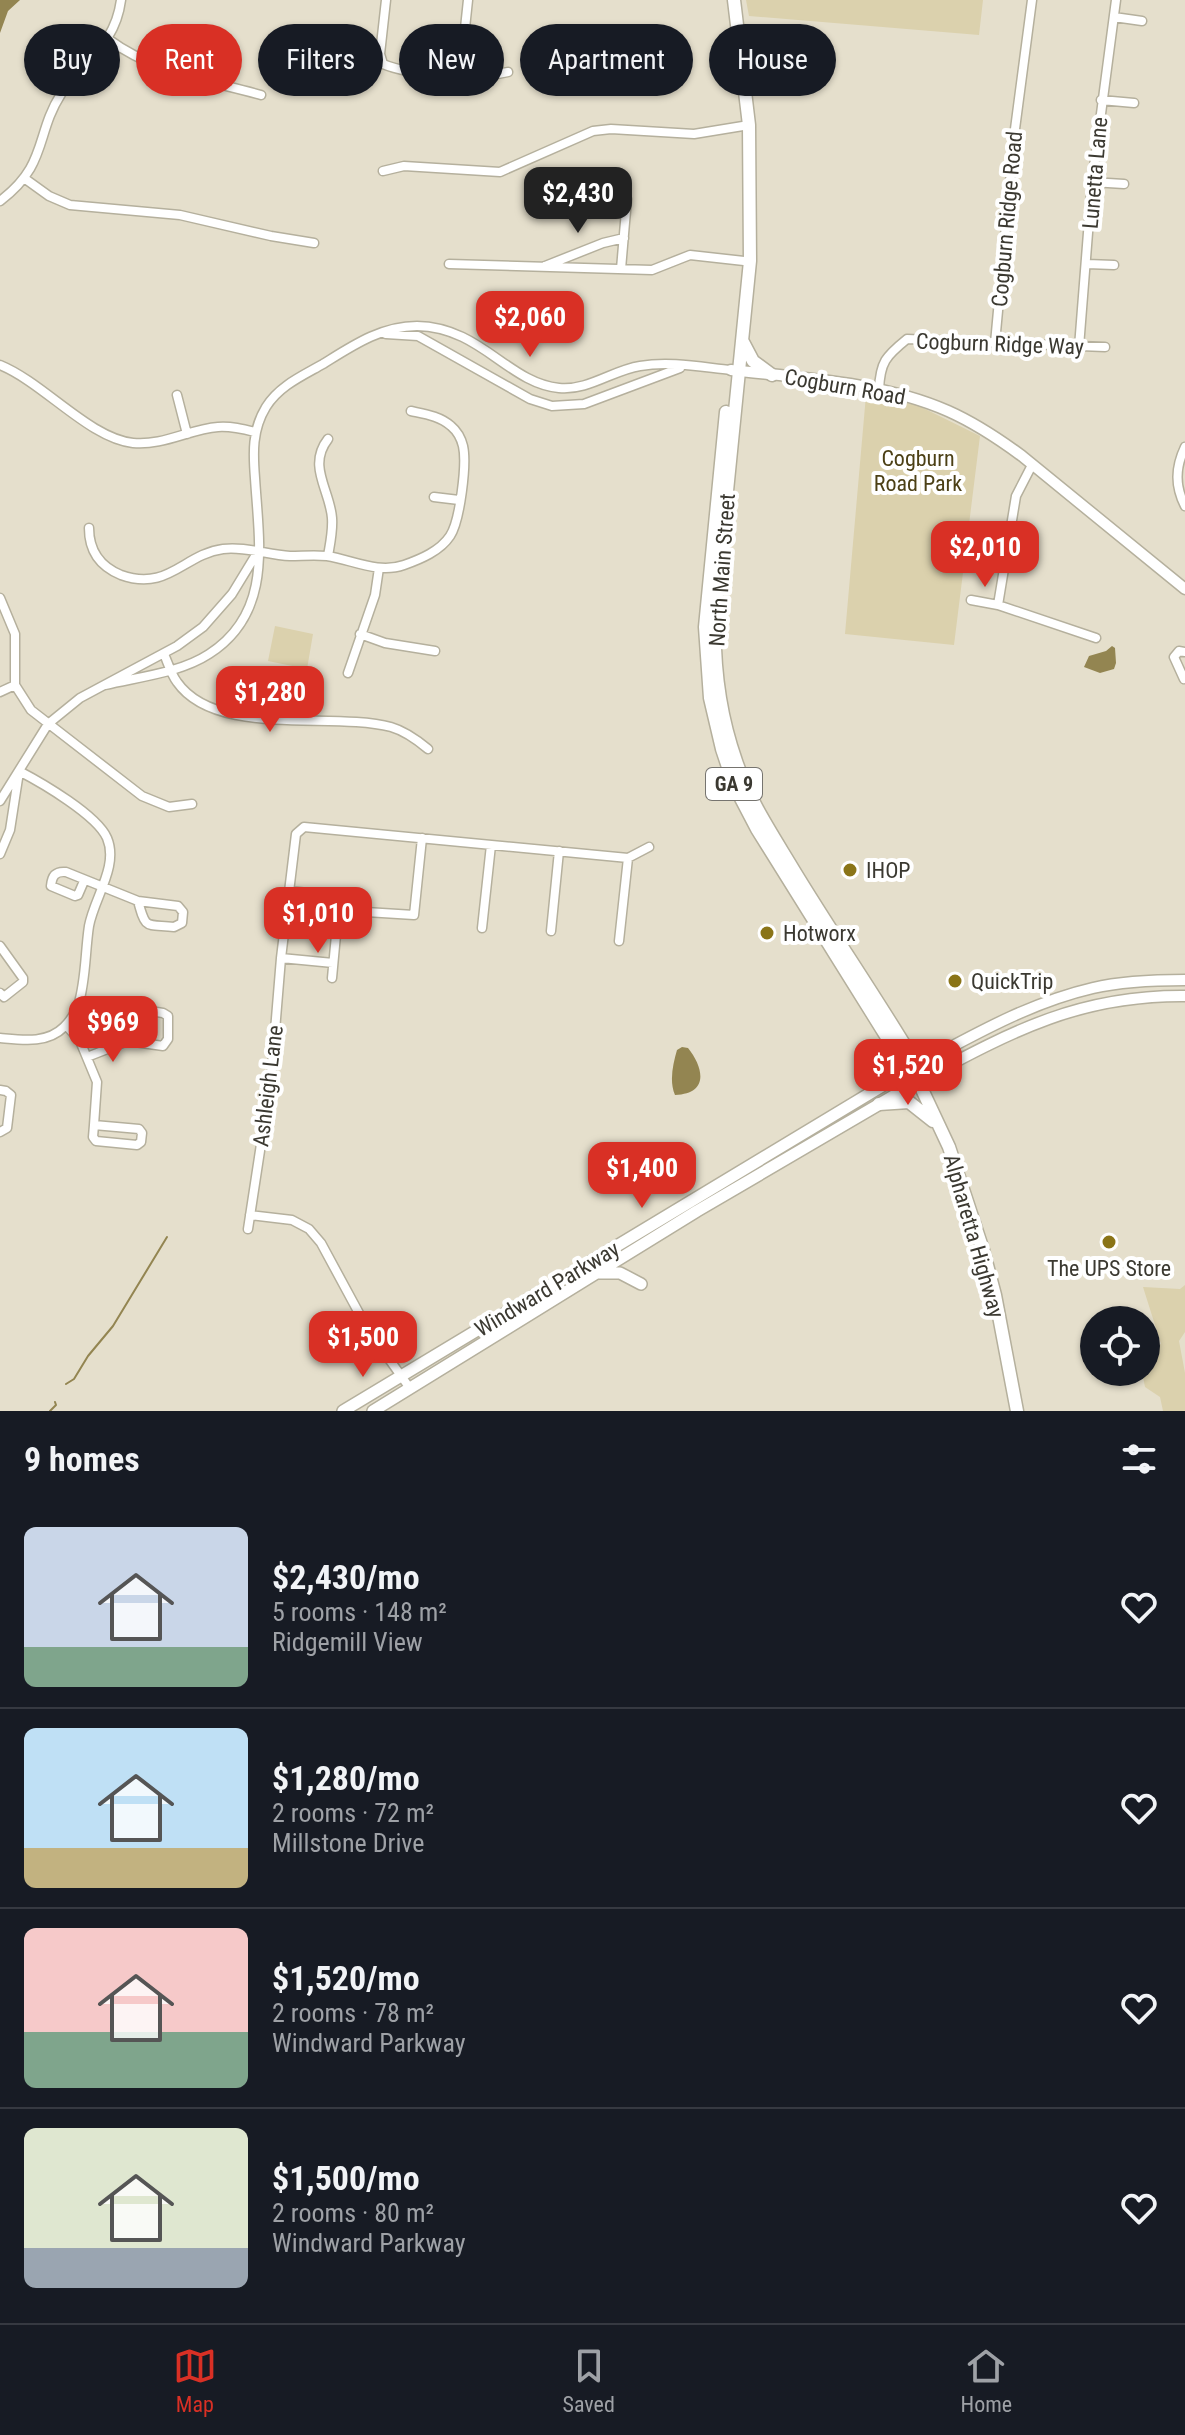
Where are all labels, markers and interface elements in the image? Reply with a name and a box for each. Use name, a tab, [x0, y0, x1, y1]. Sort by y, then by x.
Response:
chip: Buy	[24, 24, 120, 96]
chip: Rent	[136, 24, 242, 96]
chip: Filters	[258, 24, 383, 96]
chip: New	[399, 24, 504, 96]
chip: Apartment	[520, 24, 693, 96]
chip: House	[709, 24, 836, 96]
street label: Lunetta Lane	[1078, 116, 1112, 230]
street label: Cogburn Ridge Road	[987, 130, 1027, 308]
pin: $2,430	[513, 167, 643, 235]
text: $2,430	[542, 178, 614, 208]
pin: $2,060	[465, 291, 595, 359]
text: $2,060	[494, 302, 566, 332]
street label: Cogburn Ridge Way	[916, 329, 1084, 359]
street label: Cogburn Road	[783, 364, 907, 410]
park label: Cogburn Road Park	[874, 446, 962, 496]
street label: North Main Street	[704, 493, 740, 647]
pin: $2,010	[920, 521, 1050, 589]
text: $2,010	[949, 532, 1021, 562]
pin: $1,280	[205, 666, 335, 734]
text: $1,280	[234, 677, 306, 707]
road number: GA 9	[706, 768, 762, 800]
place label: IHOP	[866, 858, 911, 883]
marker: IHOP	[841, 861, 859, 879]
pin: $1,010	[253, 887, 383, 955]
text: $1,010	[282, 898, 354, 928]
place label: Hotworx	[783, 921, 856, 946]
marker: Hotworx	[758, 924, 776, 942]
place label: QuickTrip	[971, 969, 1053, 994]
marker: QuickTrip	[946, 972, 964, 990]
pin: $969	[66, 996, 160, 1064]
text: $969	[87, 1007, 139, 1037]
street label: Ashleigh Lane	[248, 1024, 288, 1148]
pin: $1,520	[843, 1039, 973, 1107]
text: $1,520	[872, 1050, 944, 1080]
pin: $1,400	[577, 1142, 707, 1210]
street label: Alpharetta Highway	[939, 1151, 1009, 1321]
text: $1,400	[606, 1153, 678, 1183]
marker: The UPS Store	[1100, 1233, 1118, 1251]
street label: Windward Parkway	[470, 1236, 624, 1342]
place label: The UPS Store	[1047, 1256, 1171, 1281]
map controls	[1080, 1306, 1160, 1386]
button: locate	[1080, 1306, 1160, 1386]
pin: $1,500	[298, 1311, 428, 1379]
text: $1,500	[327, 1322, 399, 1352]
icon: filters	[1117, 1437, 1161, 1481]
text: 9 homes	[24, 1439, 140, 1479]
text: $2,430/mo	[272, 1557, 420, 1597]
icon: home	[88, 1559, 184, 1655]
icon: heart	[1117, 1585, 1161, 1629]
text: 5 rooms · 148 m²	[272, 1597, 447, 1627]
text: Ridgemill View	[272, 1627, 423, 1657]
text: $1,280/mo	[272, 1758, 420, 1798]
icon: home	[88, 1760, 184, 1856]
icon: heart	[1117, 1786, 1161, 1830]
text: 2 rooms · 72 m²	[272, 1798, 434, 1828]
text: Millstone Drive	[272, 1828, 425, 1858]
text: $1,520/mo	[272, 1958, 420, 1998]
icon: home	[88, 1960, 184, 2056]
icon: heart	[1117, 1986, 1161, 2030]
text: 2 rooms · 78 m²	[272, 1998, 434, 2028]
text: Windward Parkway	[272, 2028, 466, 2058]
text: $1,500/mo	[272, 2158, 420, 2198]
icon: home	[88, 2160, 184, 2256]
icon: heart	[1117, 2186, 1161, 2230]
text: 2 rooms · 80 m²	[272, 2198, 434, 2228]
text: Windward Parkway	[272, 2228, 466, 2258]
tab: Map	[173, 2344, 217, 2417]
tab: Saved	[563, 2344, 615, 2417]
tab: Home	[961, 2344, 1012, 2417]

